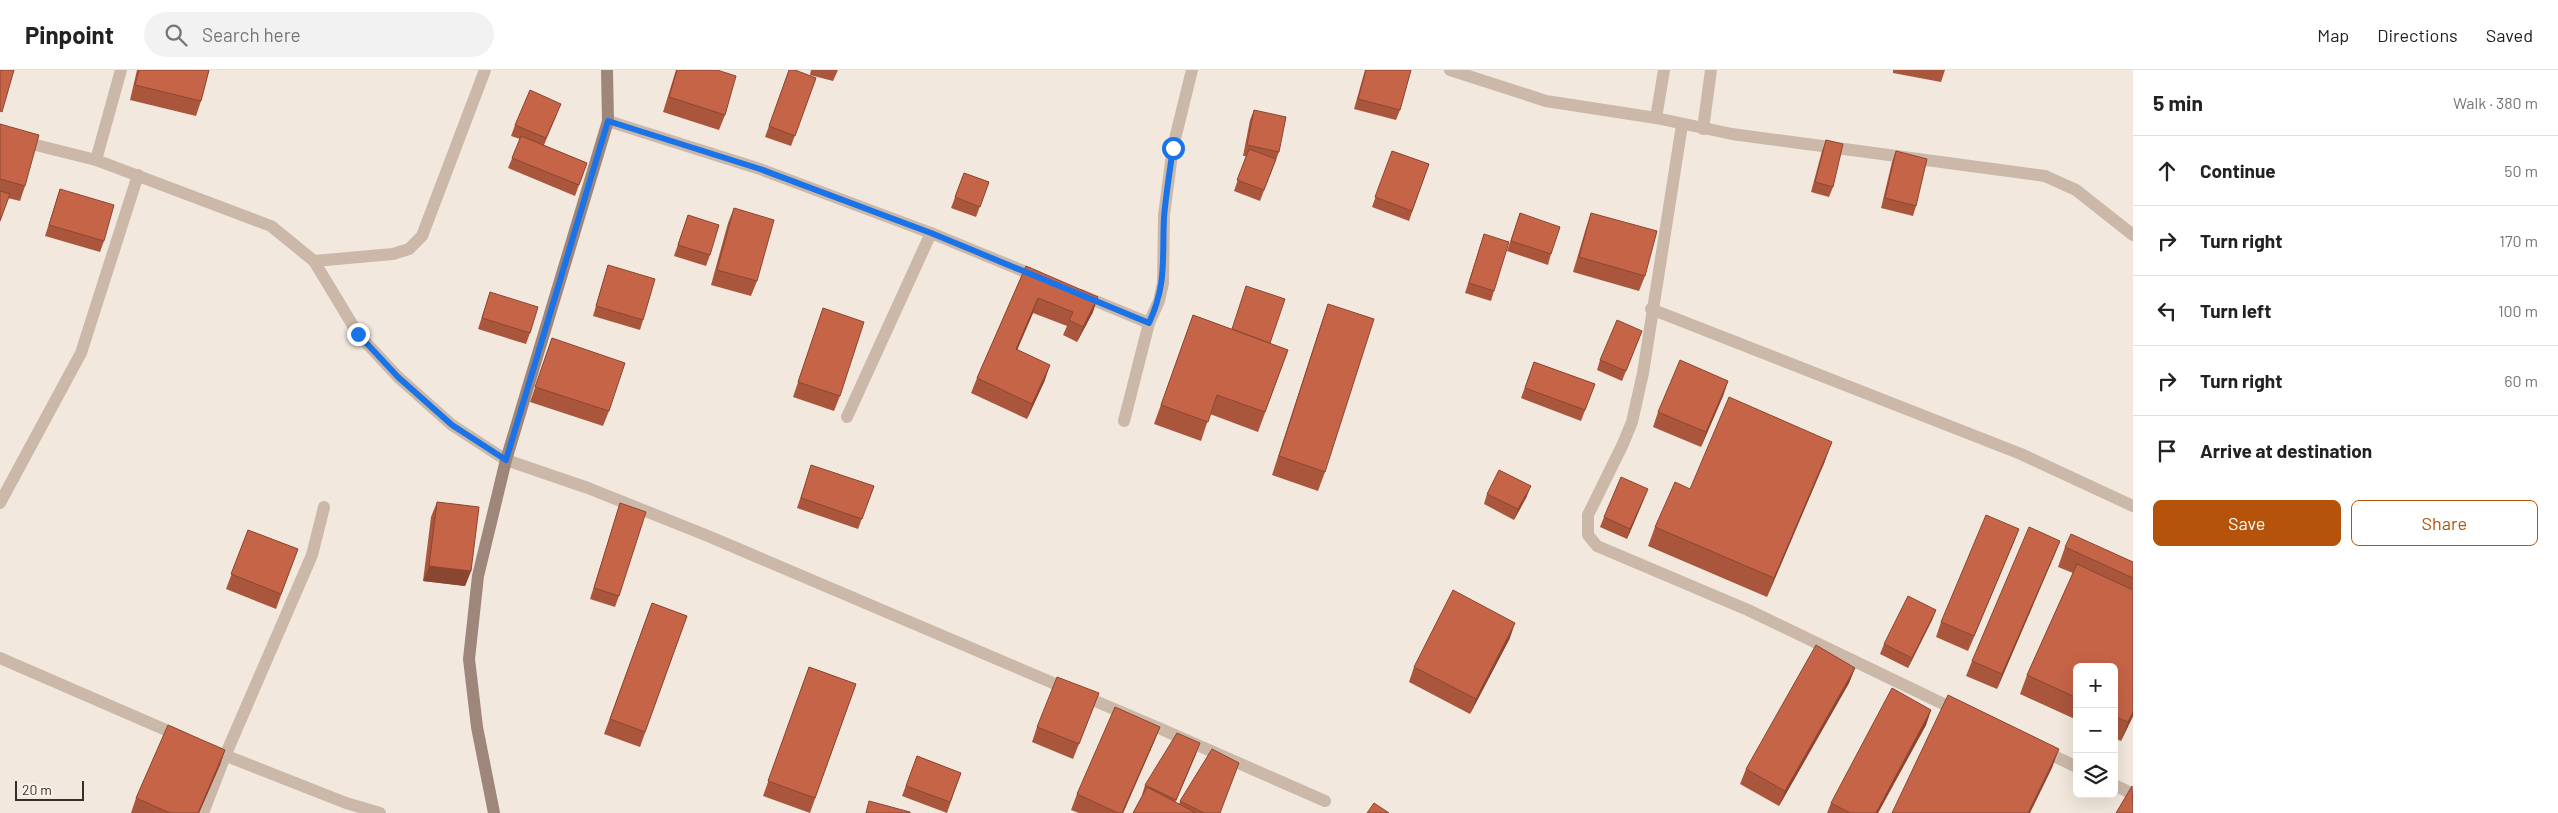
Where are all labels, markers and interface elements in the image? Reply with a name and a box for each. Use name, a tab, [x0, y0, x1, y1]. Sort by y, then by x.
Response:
search box	[144, 12, 494, 57]
text: Pinpoint	[25, 20, 114, 49]
icon: search	[162, 21, 190, 49]
text: Search here	[202, 23, 301, 46]
text: Map	[2317, 24, 2349, 46]
text: Directions	[2377, 24, 2458, 46]
text: Saved	[2486, 24, 2533, 46]
text: 5 min	[2153, 90, 2203, 115]
text: Walk · 380 m	[2453, 93, 2538, 112]
route start	[1162, 137, 1185, 160]
icon: ahead	[2153, 157, 2181, 185]
text: Continue	[2200, 159, 2276, 182]
text: 50 m	[2504, 161, 2538, 180]
icon: right	[2153, 227, 2181, 255]
text: Turn right	[2200, 229, 2282, 252]
text: 170 m	[2499, 231, 2538, 250]
icon: left	[2153, 297, 2181, 325]
text: Turn left	[2200, 299, 2271, 322]
text: 100 m	[2498, 301, 2538, 320]
route end	[347, 323, 370, 346]
icon: right	[2153, 367, 2181, 395]
text: Turn right	[2200, 369, 2282, 392]
text: 60 m	[2504, 371, 2538, 390]
icon: arrive	[2153, 437, 2181, 465]
text: Arrive at destination	[2200, 439, 2372, 462]
button: Save	[2153, 500, 2341, 546]
button: Share	[2351, 500, 2538, 546]
map controls	[2073, 663, 2118, 798]
button: +	[2073, 663, 2118, 708]
button: −	[2073, 708, 2118, 753]
button: layers	[2073, 753, 2118, 798]
scale bar	[15, 778, 84, 801]
text: 20 m	[22, 781, 52, 798]

